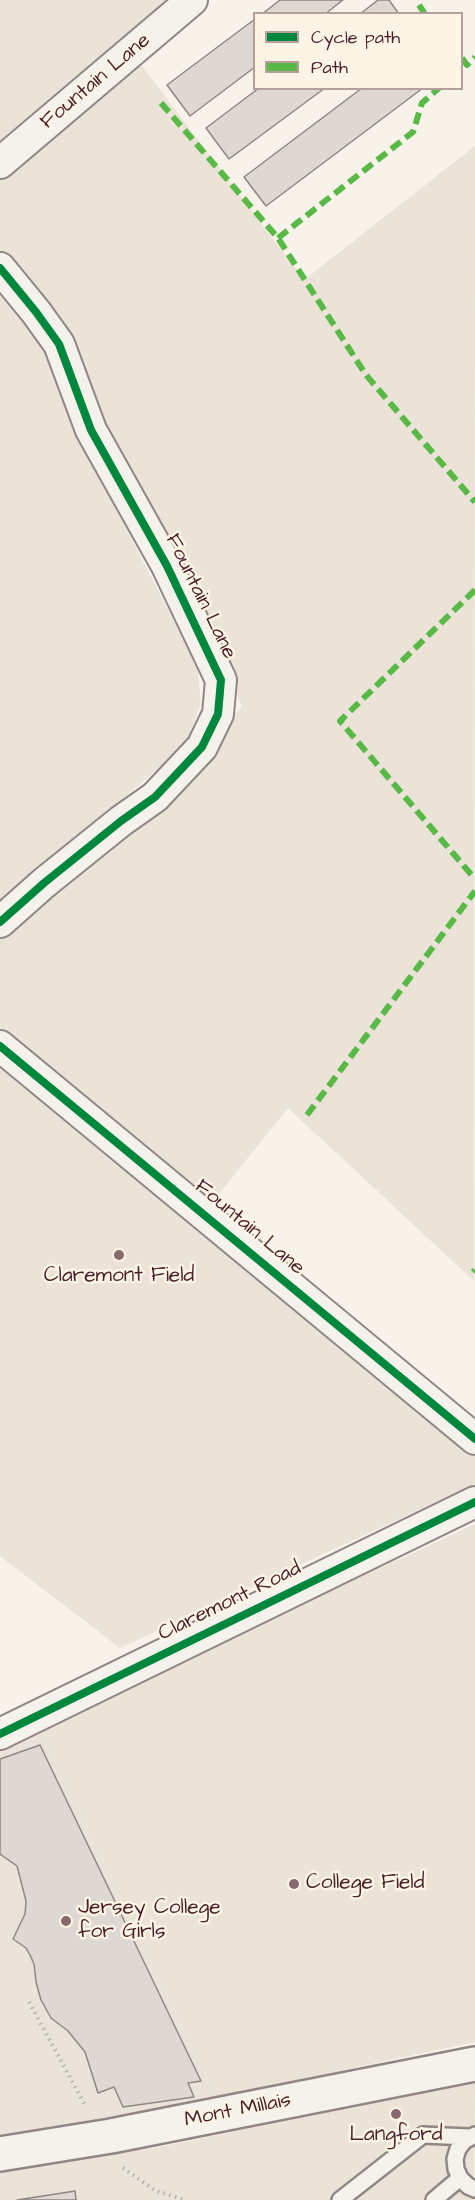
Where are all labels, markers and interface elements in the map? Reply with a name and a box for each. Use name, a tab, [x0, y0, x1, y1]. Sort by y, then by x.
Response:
legend	[253, 12, 463, 90]
text: Cycle path	[311, 25, 400, 50]
street label: Fountain Lane	[36, 29, 156, 135]
text: Path	[311, 55, 348, 80]
street label: Fountain Lane	[159, 530, 241, 664]
street label: Fountain Lane	[189, 1175, 309, 1281]
marker: Claremont Field	[112, 1248, 126, 1262]
place label: Claremont Field	[44, 1264, 194, 1290]
street label: Claremont Road	[155, 1557, 305, 1647]
place label: College Field	[306, 1871, 424, 1897]
marker: College Field	[287, 1877, 301, 1891]
place label: Jersey College for Girls	[78, 1896, 221, 1946]
marker: Jersey College for Girls	[59, 1914, 73, 1928]
street label: Mont Millais	[183, 2088, 293, 2134]
marker: Langford	[389, 2107, 403, 2121]
place label: Langford	[349, 2123, 443, 2149]

